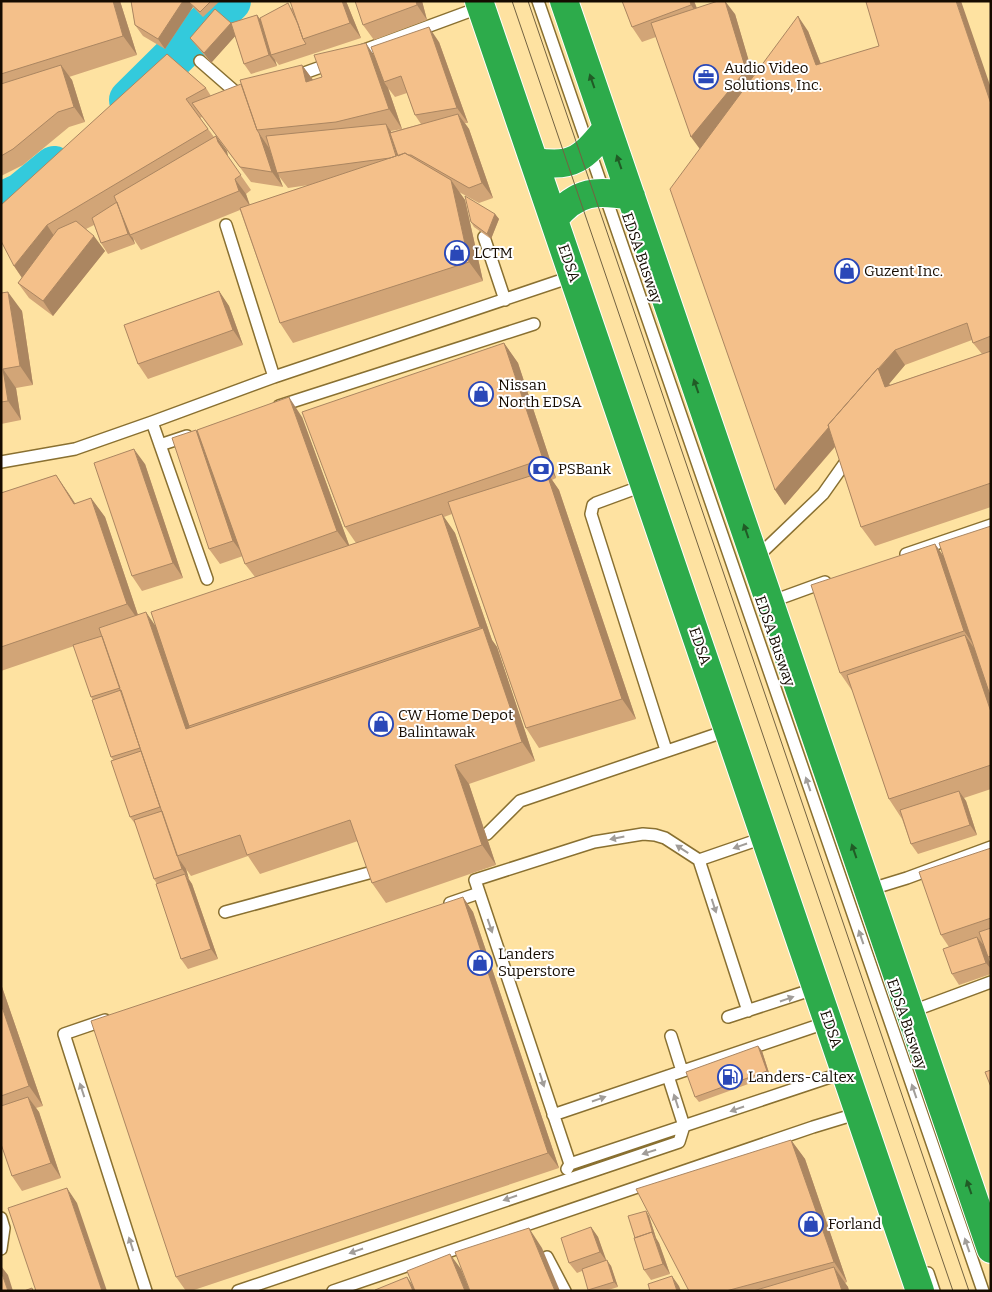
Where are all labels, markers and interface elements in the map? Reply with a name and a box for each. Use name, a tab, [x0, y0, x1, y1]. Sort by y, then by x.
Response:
place label: Audio Video Solutions, Inc.	[724, 59, 822, 94]
office icon: Audio Video Solutions, Inc.	[693, 64, 719, 90]
one-way arrow	[587, 74, 595, 89]
one-way arrow	[615, 154, 623, 169]
street label: EDSA Busway	[618, 210, 666, 306]
shop icon: LCTM	[444, 240, 470, 266]
street label: EDSA	[554, 242, 584, 285]
place label: LCTM	[474, 244, 513, 262]
shop icon: Guzent Inc.	[834, 258, 860, 284]
place label: Guzent Inc.	[864, 262, 943, 280]
place label: Nissan North EDSA	[498, 376, 582, 411]
one-way arrow	[692, 378, 700, 393]
shop icon: Nissan North EDSA	[468, 381, 494, 407]
bank icon: PSBank	[528, 456, 554, 482]
place label: PSBank	[558, 460, 612, 478]
one-way arrow	[742, 523, 750, 538]
street label: EDSA Busway	[751, 593, 799, 689]
street label: EDSA	[685, 625, 715, 668]
place label: CW Home Depot Balintawak	[398, 706, 514, 741]
shop icon: CW Home Depot Balintawak	[368, 711, 394, 737]
one-way arrow	[804, 776, 812, 791]
one-way arrow	[610, 834, 625, 842]
one-way arrow	[732, 843, 747, 850]
one-way arrow	[850, 843, 858, 858]
one-way arrow	[676, 844, 689, 854]
one-way arrow	[711, 899, 718, 914]
one-way arrow	[487, 919, 495, 934]
one-way arrow	[857, 930, 864, 945]
place label: Landers Superstore	[498, 945, 575, 980]
shop icon: Landers Superstore	[467, 950, 493, 976]
street label: EDSA Busway	[883, 976, 931, 1072]
one-way arrow	[779, 994, 794, 1002]
street label: EDSA	[816, 1008, 846, 1051]
fuel station icon: Landers-Caltex	[717, 1064, 743, 1090]
place label: Landers-Caltex	[748, 1068, 855, 1086]
one-way arrow	[539, 1073, 546, 1088]
one-way arrow	[77, 1082, 85, 1097]
one-way arrow	[910, 1083, 918, 1098]
one-way arrow	[672, 1094, 679, 1109]
one-way arrow	[592, 1095, 607, 1102]
one-way arrow	[729, 1106, 744, 1113]
one-way arrow	[641, 1149, 656, 1156]
one-way arrow	[965, 1179, 972, 1194]
one-way arrow	[502, 1195, 517, 1203]
shop icon: Forland	[798, 1211, 824, 1237]
place label: Forland	[828, 1215, 882, 1233]
one-way arrow	[127, 1237, 135, 1252]
one-way arrow	[963, 1237, 970, 1252]
one-way arrow	[348, 1247, 363, 1255]

